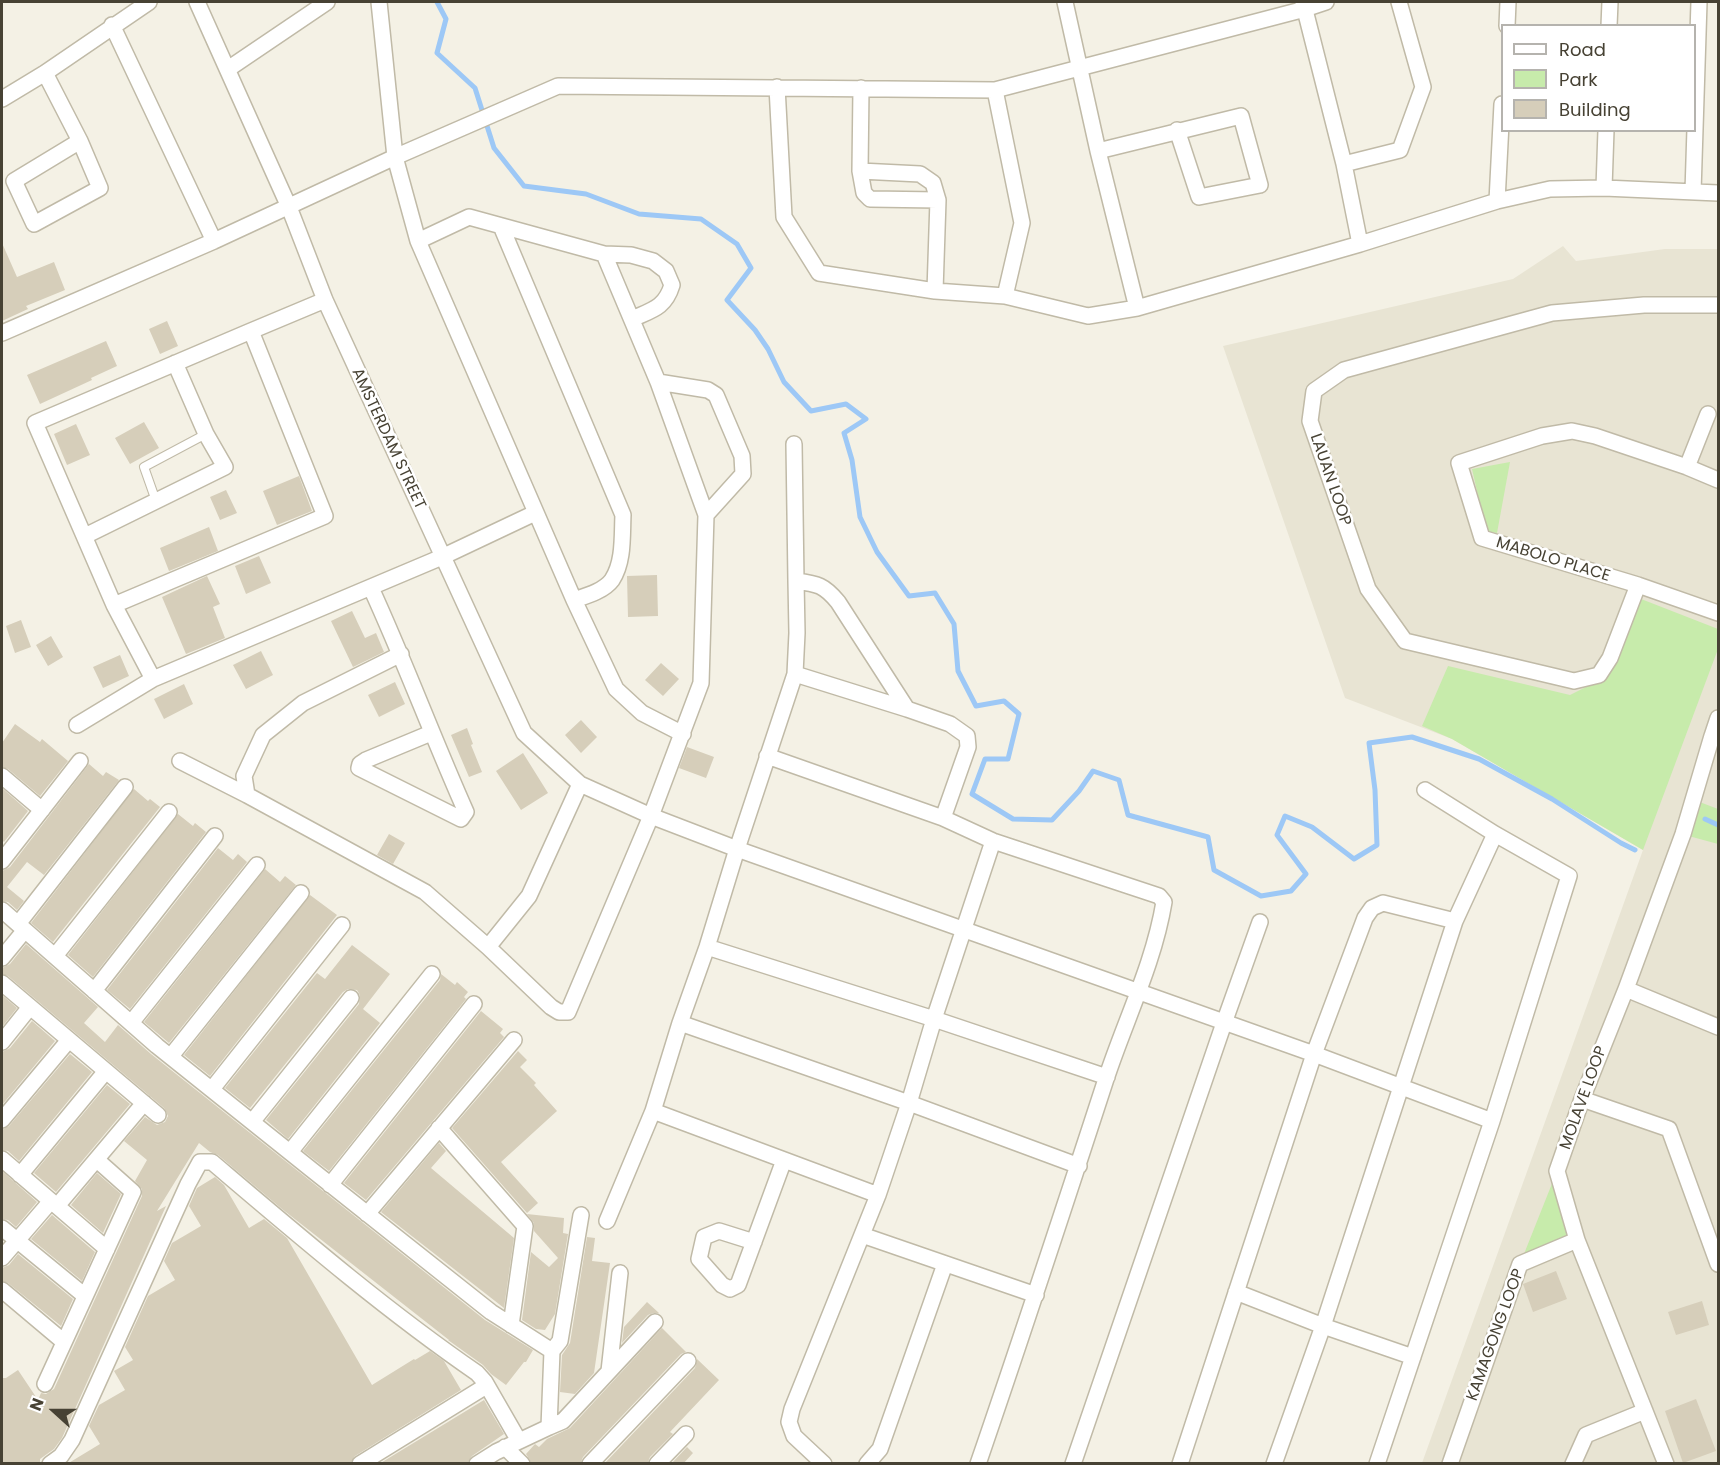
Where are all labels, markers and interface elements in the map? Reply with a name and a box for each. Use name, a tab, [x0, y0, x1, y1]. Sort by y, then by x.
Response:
legend	[1501, 24, 1696, 132]
text: Road	[1559, 37, 1606, 62]
text: Park	[1559, 67, 1598, 92]
text: Building	[1559, 97, 1631, 122]
street label: AMSTERDAM STREET	[347, 365, 429, 513]
street label: LAUAN LOOP	[1305, 431, 1355, 529]
street label: MABOLO PLACE	[1494, 534, 1612, 586]
street label: MOLAVE LOOP	[1556, 1044, 1612, 1152]
street label: KAMAGONG LOOP	[1463, 1266, 1529, 1404]
north arrow	[24, 1381, 84, 1441]
text: N	[24, 1395, 50, 1414]

